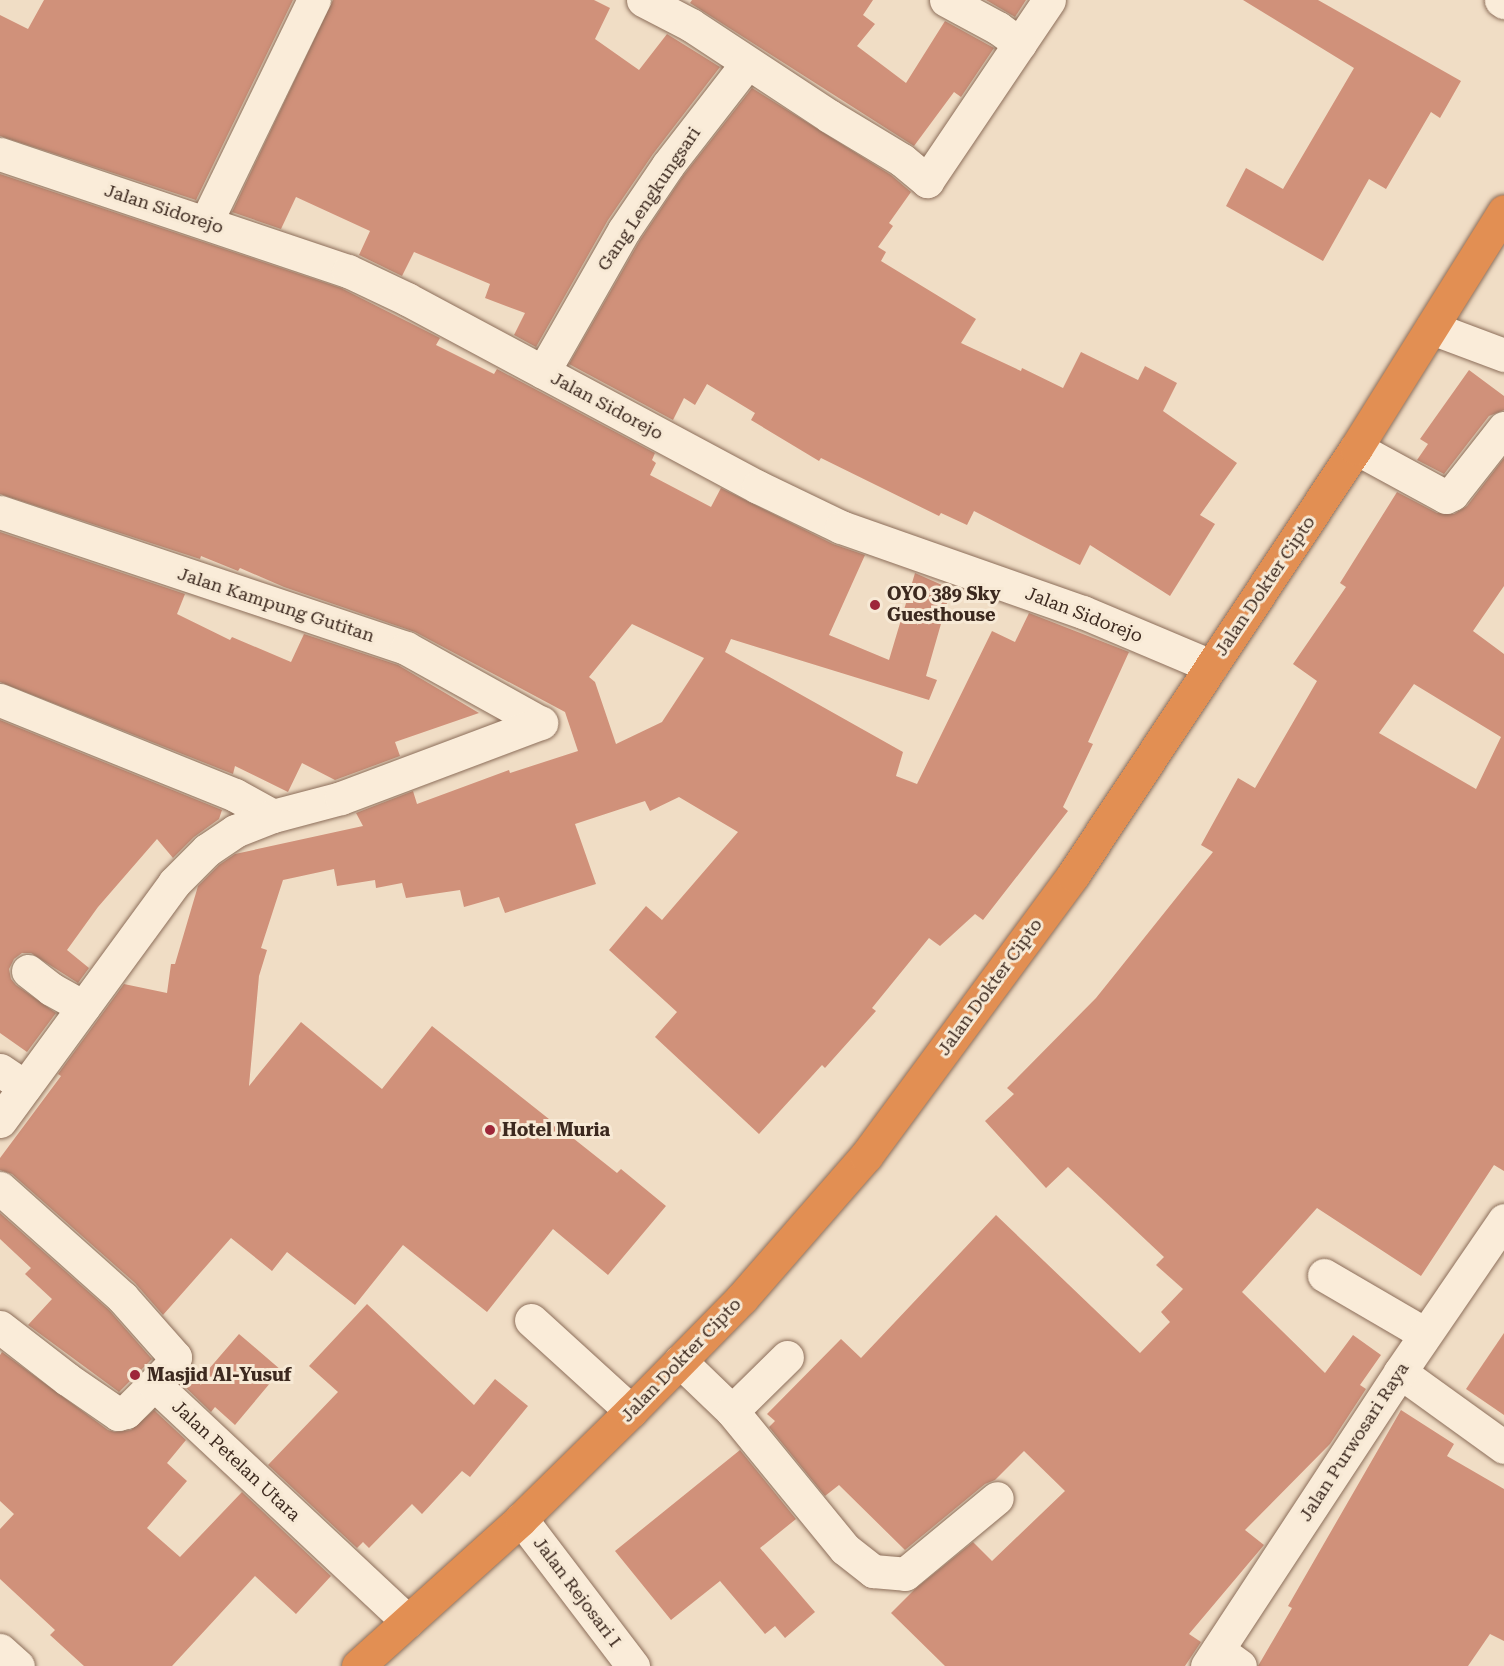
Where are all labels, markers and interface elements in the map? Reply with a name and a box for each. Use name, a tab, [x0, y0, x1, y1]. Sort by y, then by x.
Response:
street label: Gang Lengkungsari	[593, 123, 705, 275]
street label: Jalan Sidorejo	[102, 180, 226, 238]
street label: Jalan Sidorejo	[547, 367, 667, 445]
street label: Jalan Dokter Cipto	[1210, 512, 1320, 660]
street label: Jalan Kampung Gutitan	[175, 563, 377, 647]
street label: Jalan Sidorejo	[1022, 583, 1146, 647]
place label: OYO 389 Sky Guesthouse	[887, 584, 1001, 626]
marker: OYO 389 Sky Guesthouse	[868, 598, 882, 612]
street label: Jalan Dokter Cipto	[933, 914, 1047, 1060]
place label: Hotel Muria	[502, 1119, 610, 1141]
marker: Hotel Muria	[483, 1123, 497, 1137]
street label: Jalan Dokter Cipto	[616, 1294, 746, 1426]
street label: Jalan Purwosari Raya	[1295, 1359, 1413, 1525]
place label: Masjid Al-Yusuf	[147, 1364, 291, 1386]
marker: Masjid Al-Yusuf	[128, 1368, 142, 1382]
street label: Jalan Petelan Utara	[167, 1396, 305, 1526]
street label: Jalan Rejosari I	[529, 1533, 625, 1651]

